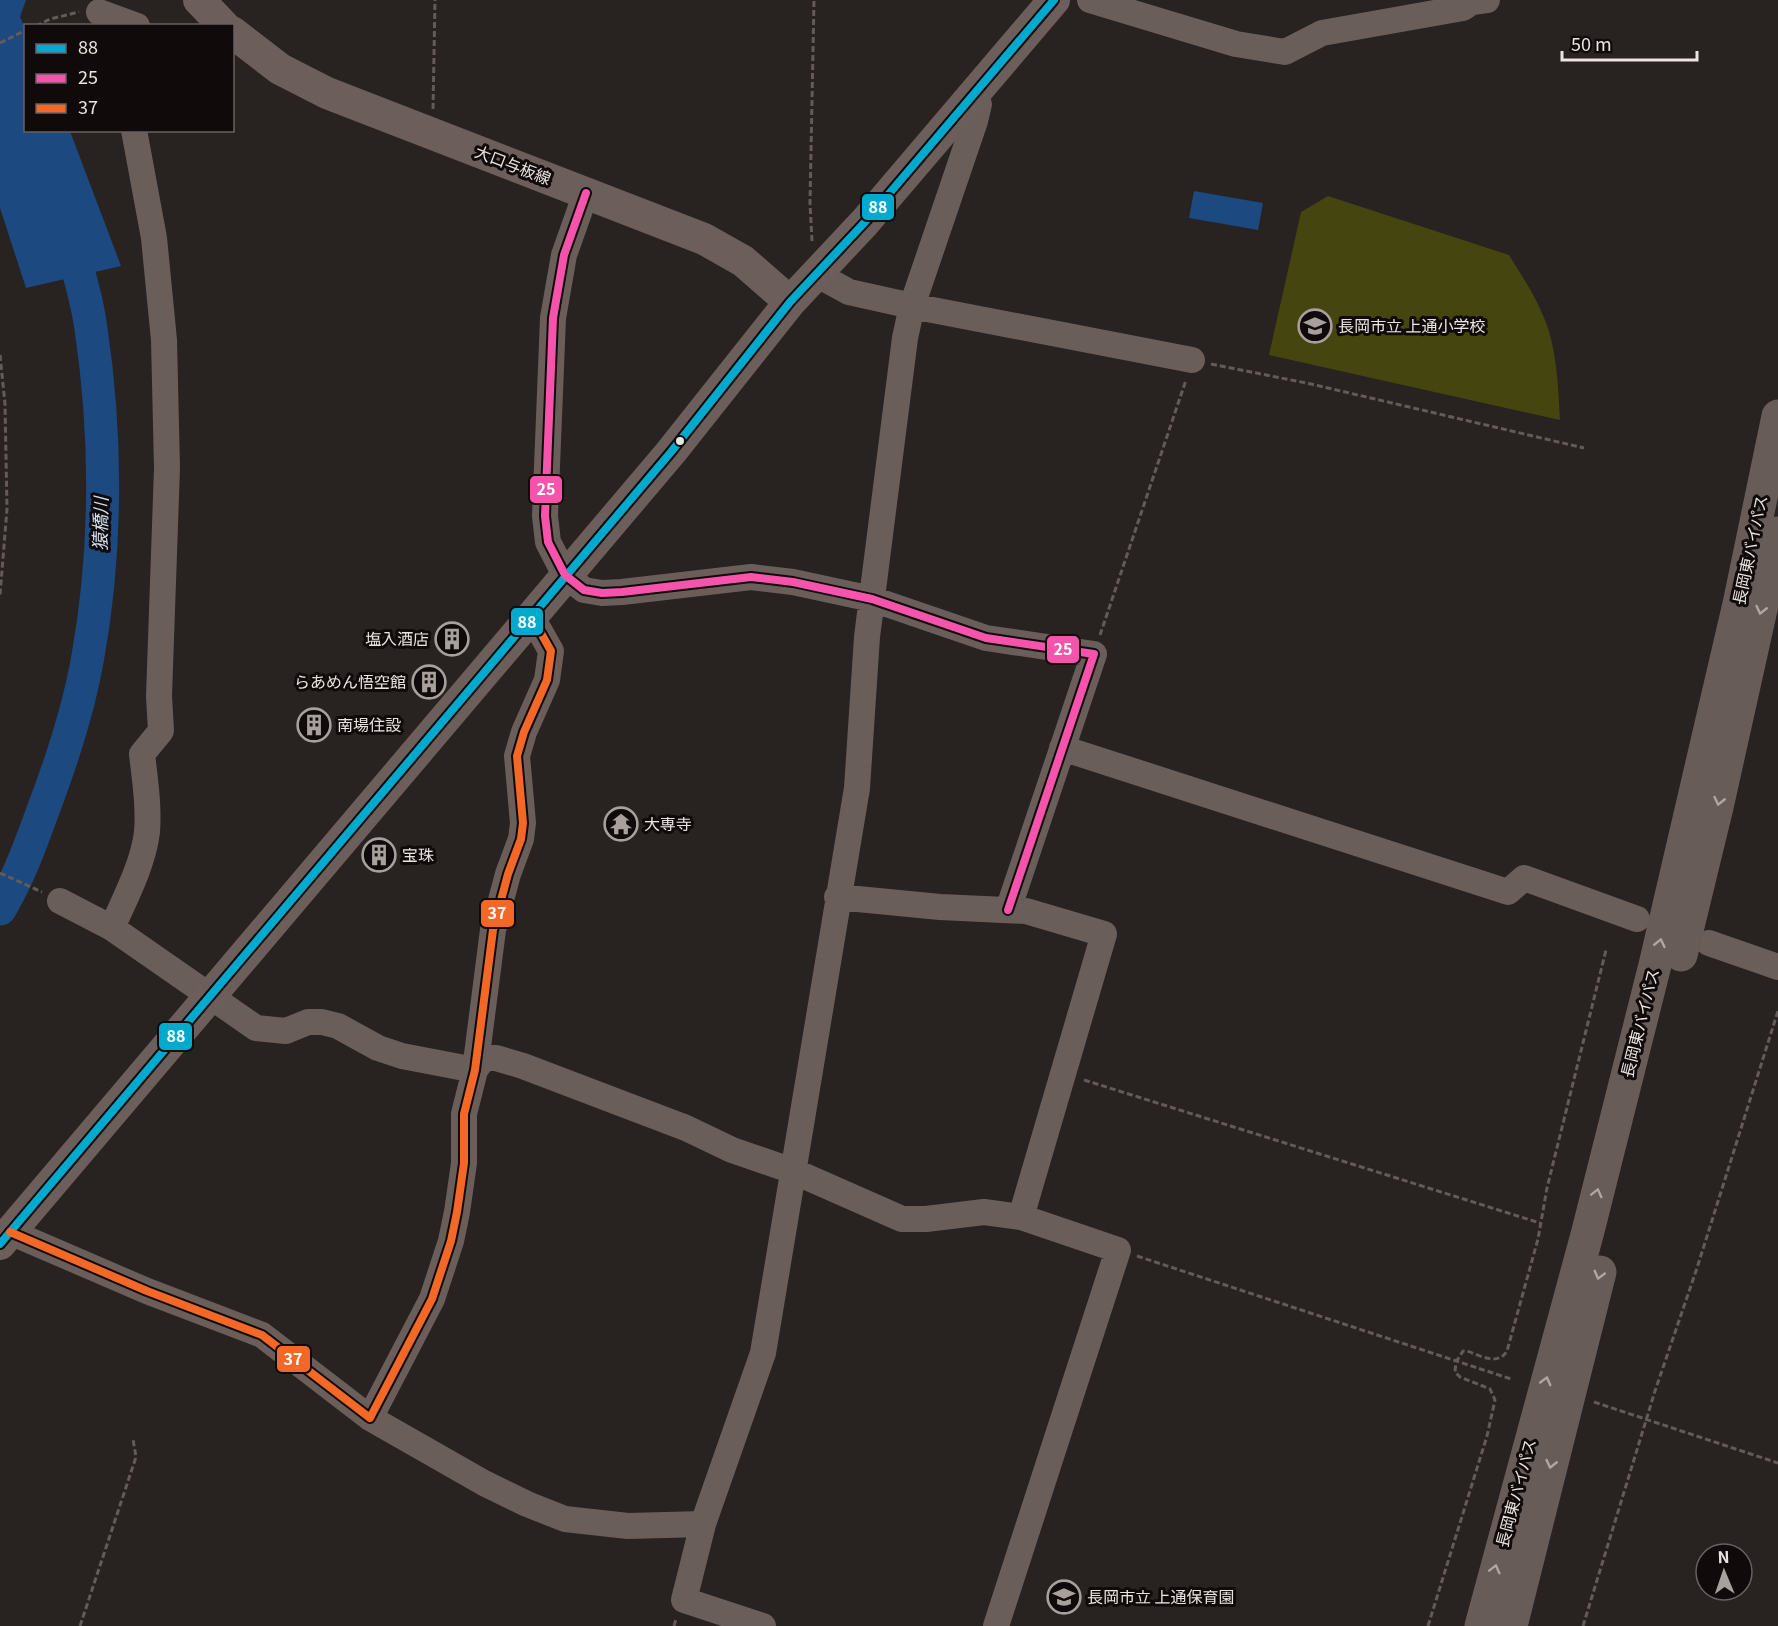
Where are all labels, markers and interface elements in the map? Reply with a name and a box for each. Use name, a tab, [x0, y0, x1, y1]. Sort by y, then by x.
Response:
legend	[24, 24, 234, 132]
scale bar	[1562, 24, 1697, 62]
text: 50 m	[1571, 30, 1612, 56]
text: 88	[78, 33, 98, 59]
text: 25	[78, 63, 98, 89]
text: 37	[78, 93, 98, 119]
street label: 大口与板線	[472, 139, 555, 190]
line badge: 88	[861, 193, 895, 221]
text: 88	[869, 194, 887, 218]
school or university icon: 長岡市立 上通小学校	[1297, 308, 1333, 344]
place label: 長岡市立 上通小学校	[1338, 313, 1486, 337]
unlabelled marker	[674, 435, 686, 447]
line badge: 25	[529, 475, 563, 504]
text: 25	[537, 476, 555, 500]
street label: 長岡東バイパス	[1726, 493, 1772, 607]
water label: 猿橋川	[86, 495, 113, 551]
one-way arrow	[1755, 605, 1768, 615]
line badge: 88	[510, 607, 544, 636]
text: 88	[518, 609, 536, 633]
building icon: 塩入酒店	[434, 621, 470, 657]
place label: 塩入酒店	[365, 626, 429, 650]
line badge: 25	[1046, 635, 1080, 664]
text: 25	[1054, 636, 1072, 660]
building icon: らあめん悟空館	[411, 664, 447, 700]
place label: らあめん悟空館	[294, 669, 406, 693]
building icon: 南場住設	[296, 707, 332, 743]
place label: 南場住設	[337, 712, 401, 736]
one-way arrow	[1713, 795, 1726, 805]
temple icon: 大専寺	[603, 806, 639, 842]
place label: 大専寺	[644, 811, 692, 835]
building icon: 宝珠	[361, 837, 397, 873]
place label: 宝珠	[402, 842, 434, 866]
line badge: 37	[480, 899, 515, 928]
text: 37	[488, 900, 506, 924]
one-way arrow	[1653, 938, 1666, 948]
street label: 長岡東バイパス	[1614, 966, 1664, 1080]
line badge: 88	[158, 1022, 193, 1051]
text: 88	[167, 1023, 185, 1047]
one-way arrow	[1590, 1188, 1603, 1198]
one-way arrow	[1594, 1269, 1606, 1280]
line badge: 37	[276, 1345, 311, 1373]
text: 37	[284, 1346, 302, 1370]
one-way arrow	[1539, 1376, 1551, 1387]
street label: 長岡東バイパス	[1489, 1436, 1541, 1550]
one-way arrow	[1546, 1459, 1559, 1469]
north arrow	[1694, 1542, 1754, 1602]
text: N	[1717, 1544, 1730, 1568]
one-way arrow	[1488, 1565, 1501, 1575]
school or university icon: 長岡市立 上通保育園	[1046, 1579, 1082, 1615]
place label: 長岡市立 上通保育園	[1087, 1584, 1235, 1608]

